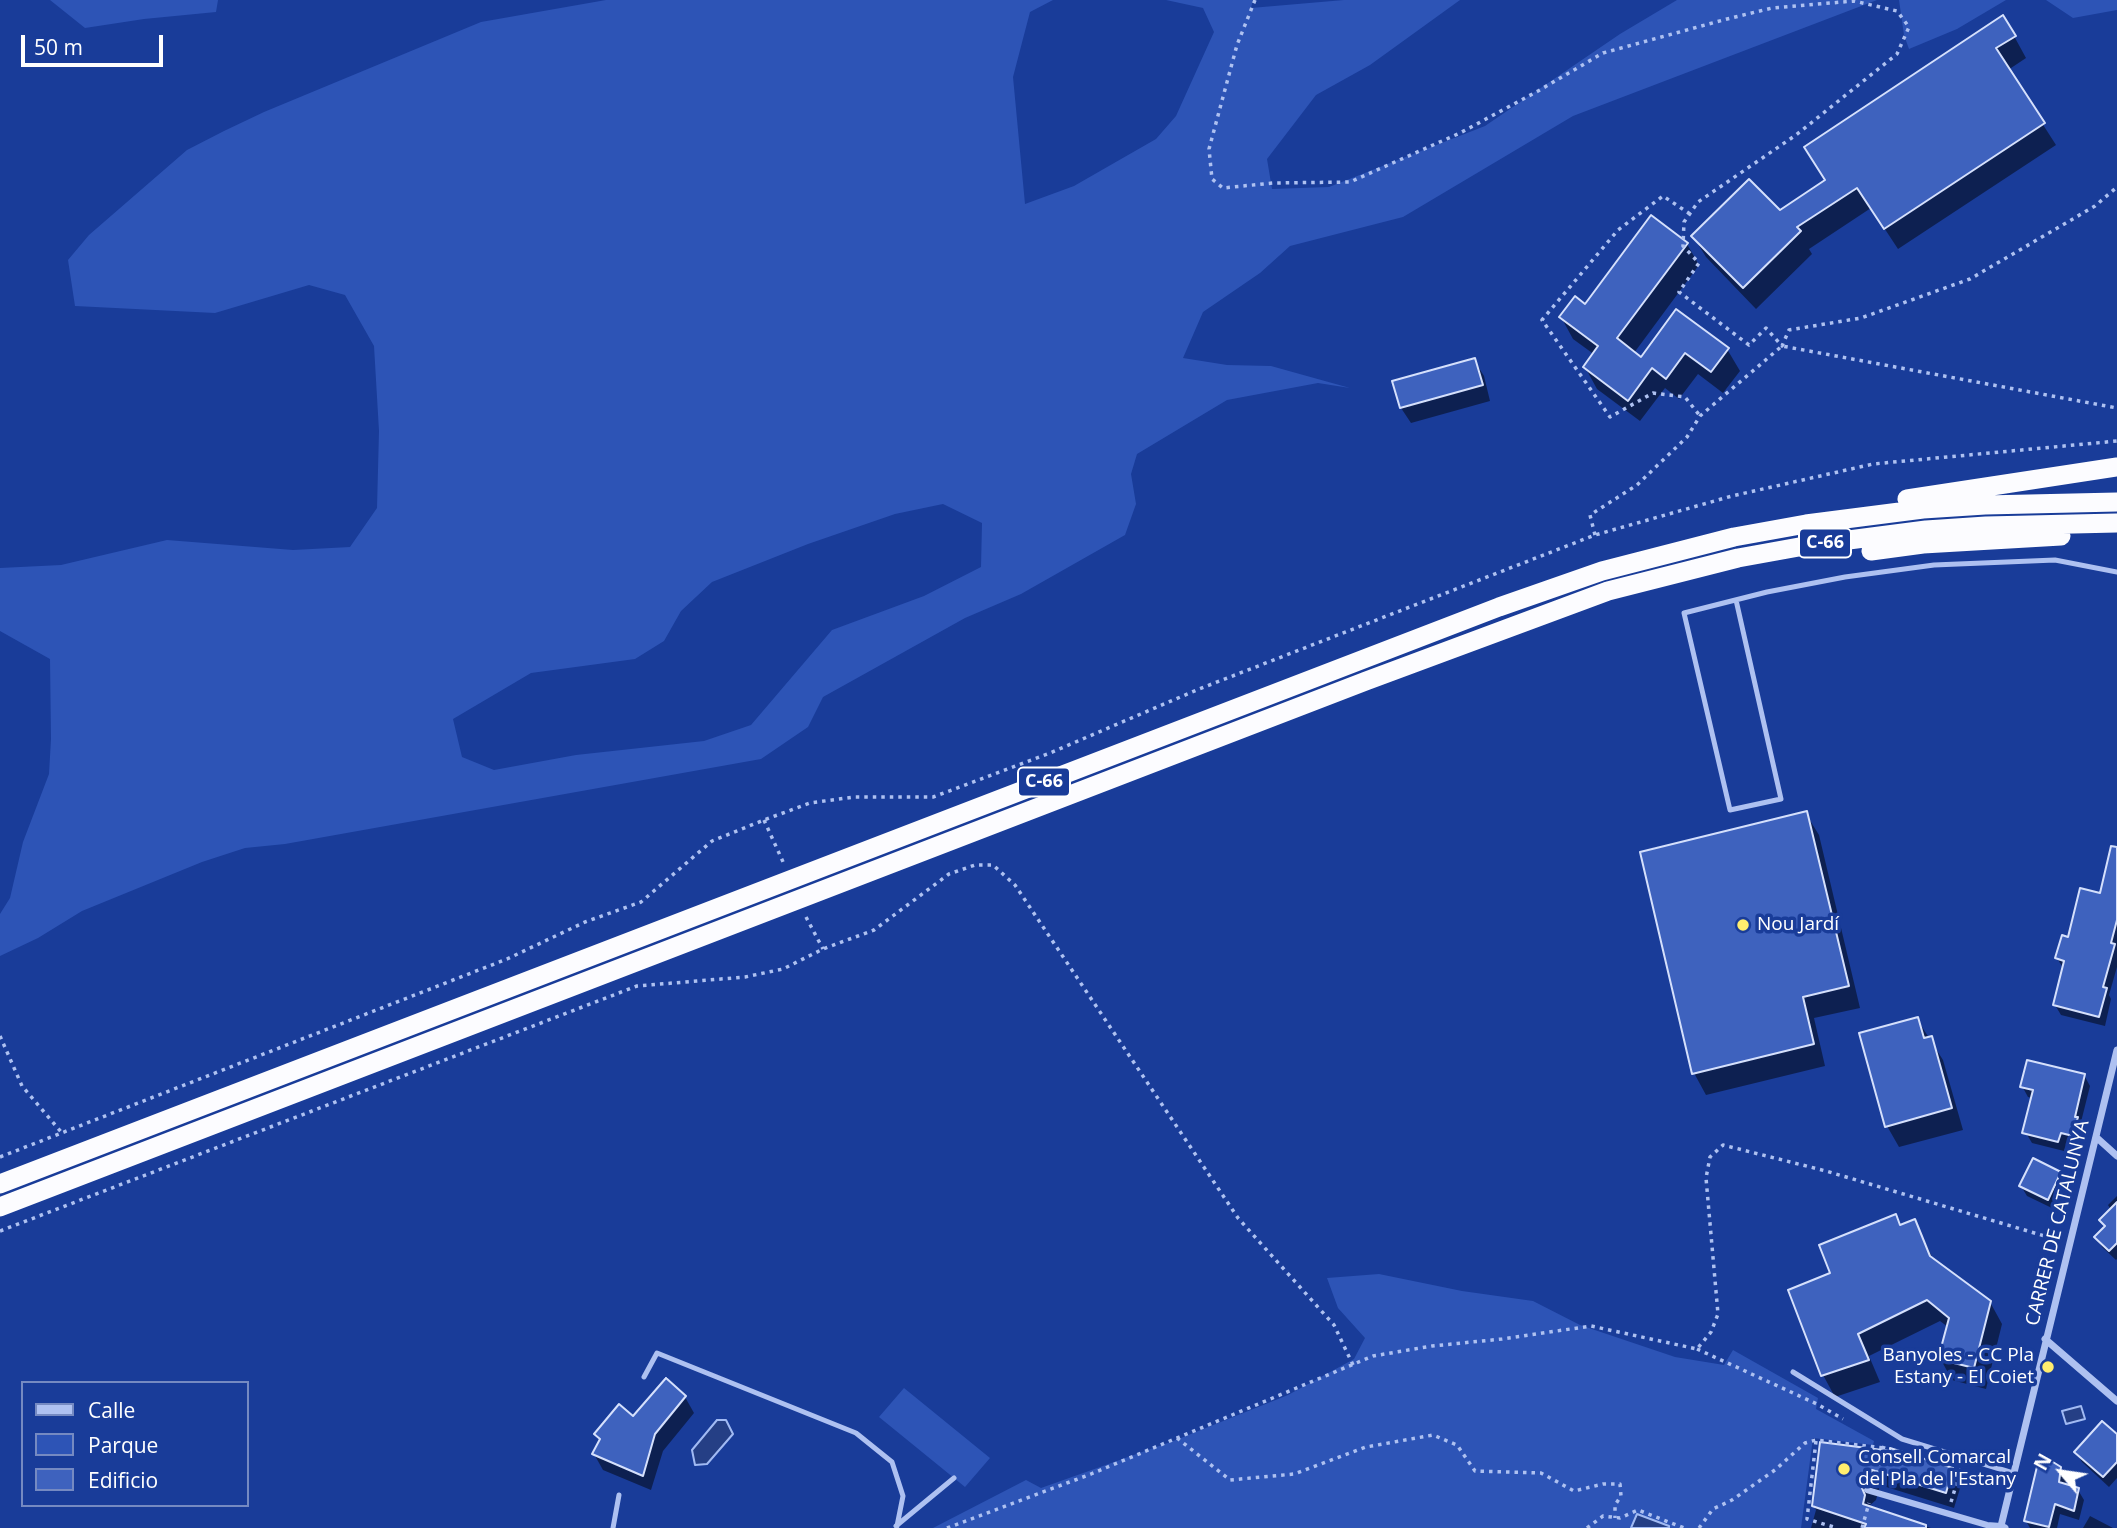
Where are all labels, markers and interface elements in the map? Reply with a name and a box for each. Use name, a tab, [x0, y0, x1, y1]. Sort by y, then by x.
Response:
scale bar	[24, 21, 166, 65]
text: 50 m	[34, 33, 83, 61]
road number: C-66	[1799, 528, 1851, 558]
road number: C-66	[1018, 768, 1070, 796]
place label: Nou Jardí	[1757, 914, 1839, 936]
marker: Nou Jardí	[1735, 917, 1751, 933]
street label: CARRER DE CATALUNYA	[2021, 1118, 2095, 1328]
place label: Banyoles - CC Pla Estany - El Coiet	[1882, 1345, 2034, 1389]
marker: Banyoles - CC Pla Estany - El Coiet	[2040, 1359, 2056, 1375]
legend	[21, 1381, 248, 1507]
text: Calle	[88, 1396, 135, 1424]
text: Parque	[88, 1431, 158, 1459]
north arrow	[2026, 1437, 2096, 1507]
place label: Consell Comarcal del Pla de l'Estany	[1858, 1447, 2016, 1491]
text: N	[2028, 1449, 2058, 1475]
marker: Consell Comarcal del Pla de l'Estany	[1836, 1461, 1852, 1477]
text: Edificio	[88, 1466, 158, 1494]

